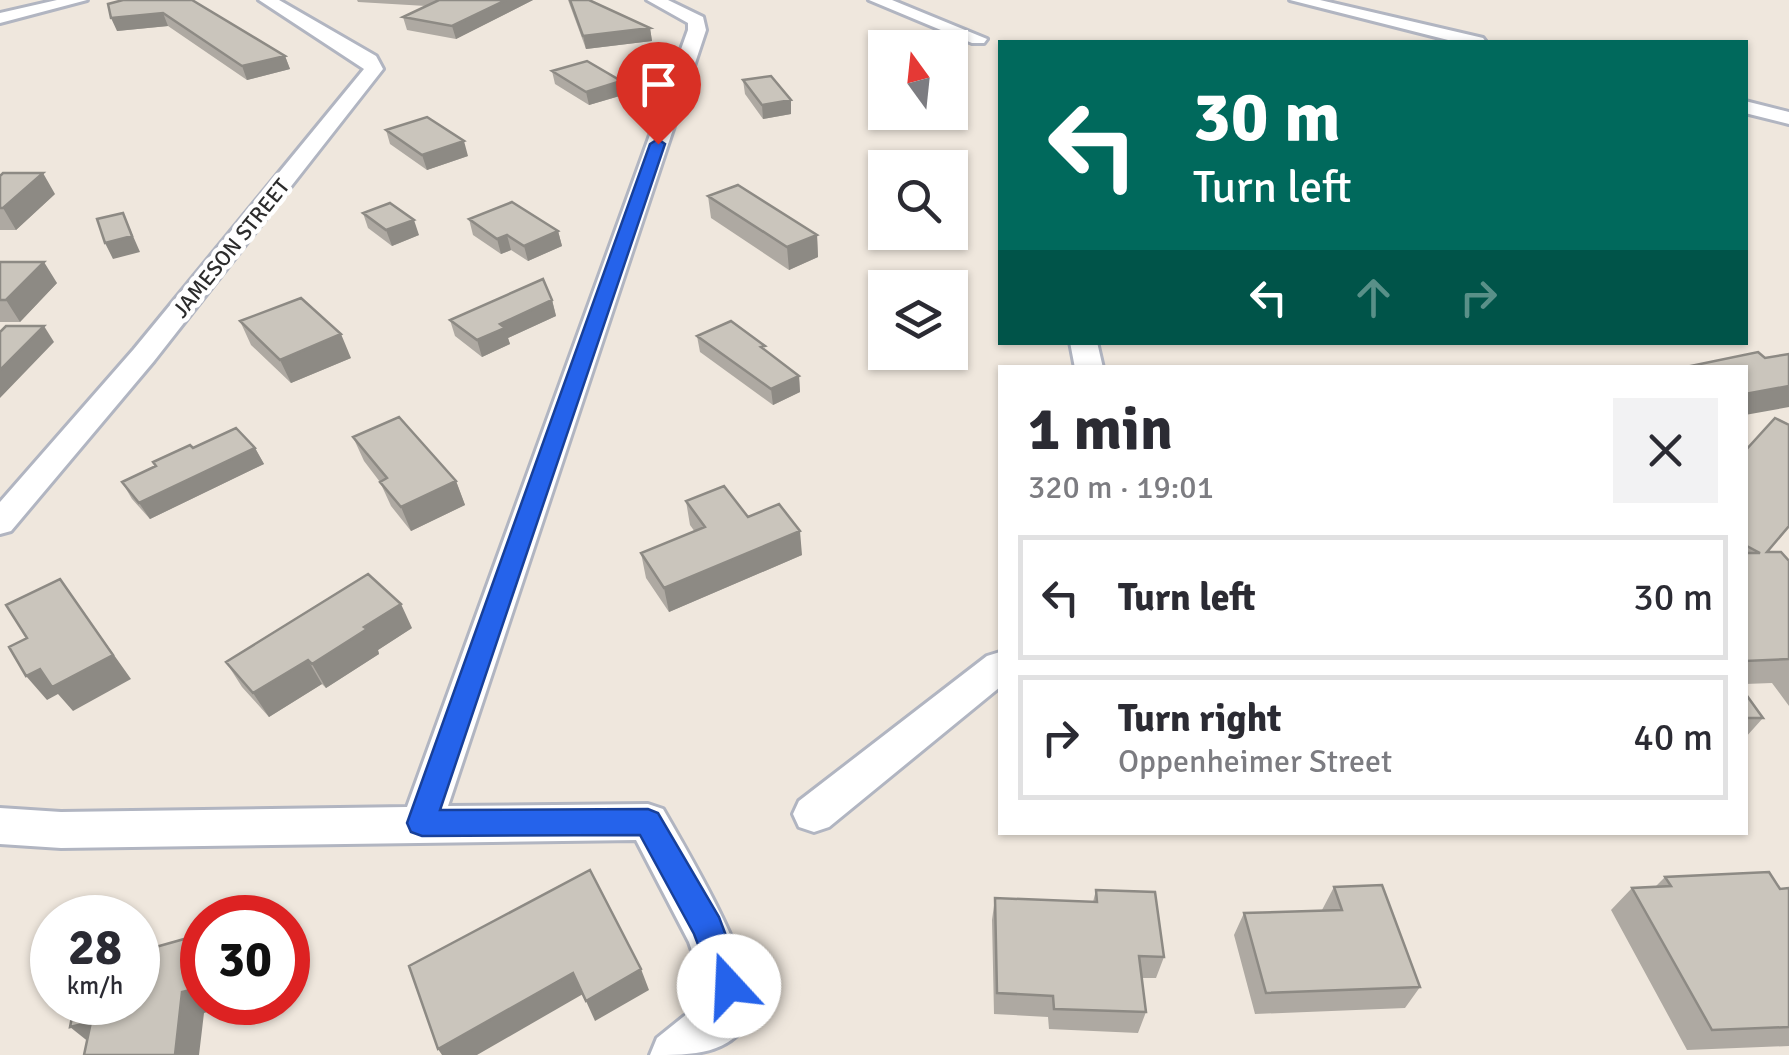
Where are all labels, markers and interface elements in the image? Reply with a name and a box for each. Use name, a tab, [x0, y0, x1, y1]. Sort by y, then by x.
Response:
north arrow	[868, 30, 968, 130]
map controls	[868, 30, 968, 370]
pin	[616, 42, 701, 145]
icon: arrive	[631, 57, 686, 112]
text: 30 m	[1193, 74, 1341, 160]
icon: left	[1028, 80, 1158, 210]
button: search	[868, 150, 968, 250]
text: Turn left	[1193, 160, 1352, 215]
street label: JAMESON STREET	[167, 173, 295, 323]
button: layers	[868, 270, 968, 370]
icon: left	[1241, 270, 1296, 325]
icon: ahead	[1346, 270, 1401, 325]
icon: right	[1451, 270, 1506, 325]
text: 1 min	[1028, 393, 1173, 467]
button: close	[1613, 398, 1718, 503]
text: 320 m · 19:01	[1028, 468, 1214, 507]
icon: left	[1033, 570, 1088, 625]
text: Turn left	[1118, 574, 1256, 621]
text: 30 m	[1633, 574, 1713, 621]
text: Turn right	[1118, 695, 1282, 742]
icon: right	[1033, 710, 1088, 765]
text: 40 m	[1633, 714, 1713, 761]
text: Oppenheimer Street	[1118, 742, 1392, 781]
speed limit sign: 30	[180, 895, 310, 1025]
text: 28	[68, 917, 122, 979]
position arrow	[677, 934, 781, 1038]
text: km/h	[67, 970, 123, 1001]

